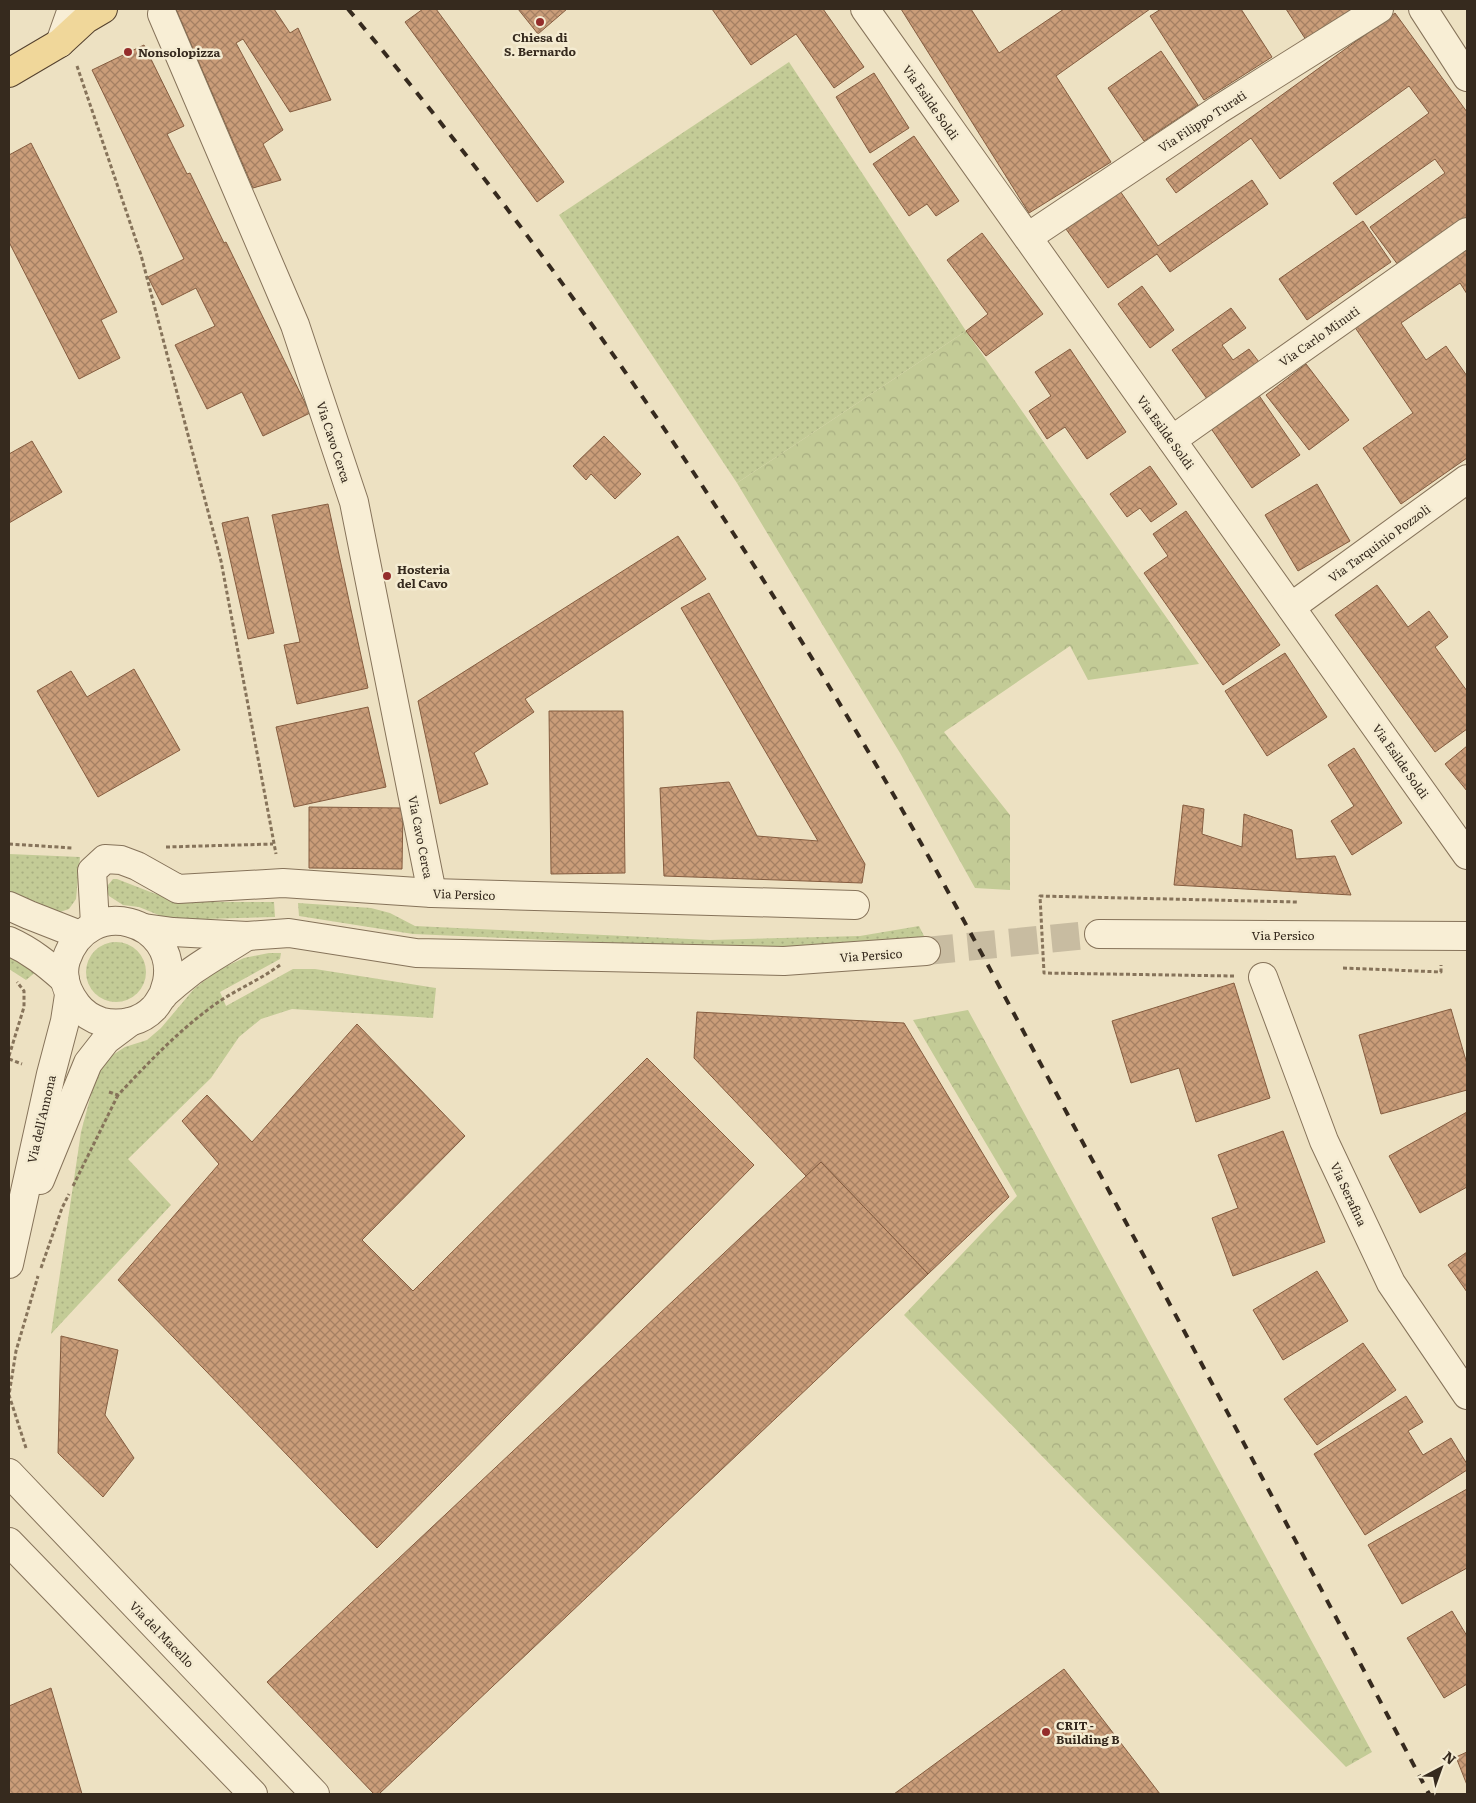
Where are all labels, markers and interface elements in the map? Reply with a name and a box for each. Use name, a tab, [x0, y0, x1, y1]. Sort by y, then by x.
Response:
marker: Chiesa di S. Bernardo	[534, 16, 546, 28]
place label: Chiesa di S. Bernardo	[504, 28, 577, 60]
place label: Nonsolopizza	[138, 43, 220, 61]
marker: Nonsolopizza	[122, 46, 134, 58]
street label: Via Esilde Soldi	[898, 61, 964, 143]
street label: Via Filippo Turati	[1154, 86, 1250, 156]
street label: Via Carlo Minuti	[1275, 301, 1363, 371]
street label: Via Esilde Soldi	[1133, 391, 1199, 473]
street label: Via Cavo Cerca	[312, 399, 356, 485]
street label: Via Tarquinio Pozzoli	[1324, 500, 1434, 586]
place label: Hosteria del Cavo	[397, 560, 450, 592]
marker: Hosteria del Cavo	[381, 570, 393, 582]
street label: Via Esilde Soldi	[1368, 720, 1434, 802]
street label: Via Cavo Cerca	[404, 794, 438, 881]
street label: Via Persico	[432, 884, 496, 904]
street label: Via Persico	[1252, 926, 1314, 944]
street label: Via Persico	[839, 944, 903, 966]
street label: Via dell'Annona	[22, 1073, 60, 1165]
street label: Via Serafina	[1326, 1159, 1372, 1230]
street label: Via del Macello	[126, 1597, 198, 1671]
place label: CRIT - Building B	[1056, 1716, 1120, 1748]
marker: CRIT - Building B	[1040, 1726, 1052, 1738]
north arrow	[1416, 1743, 1466, 1793]
text: N	[1439, 1746, 1461, 1769]

